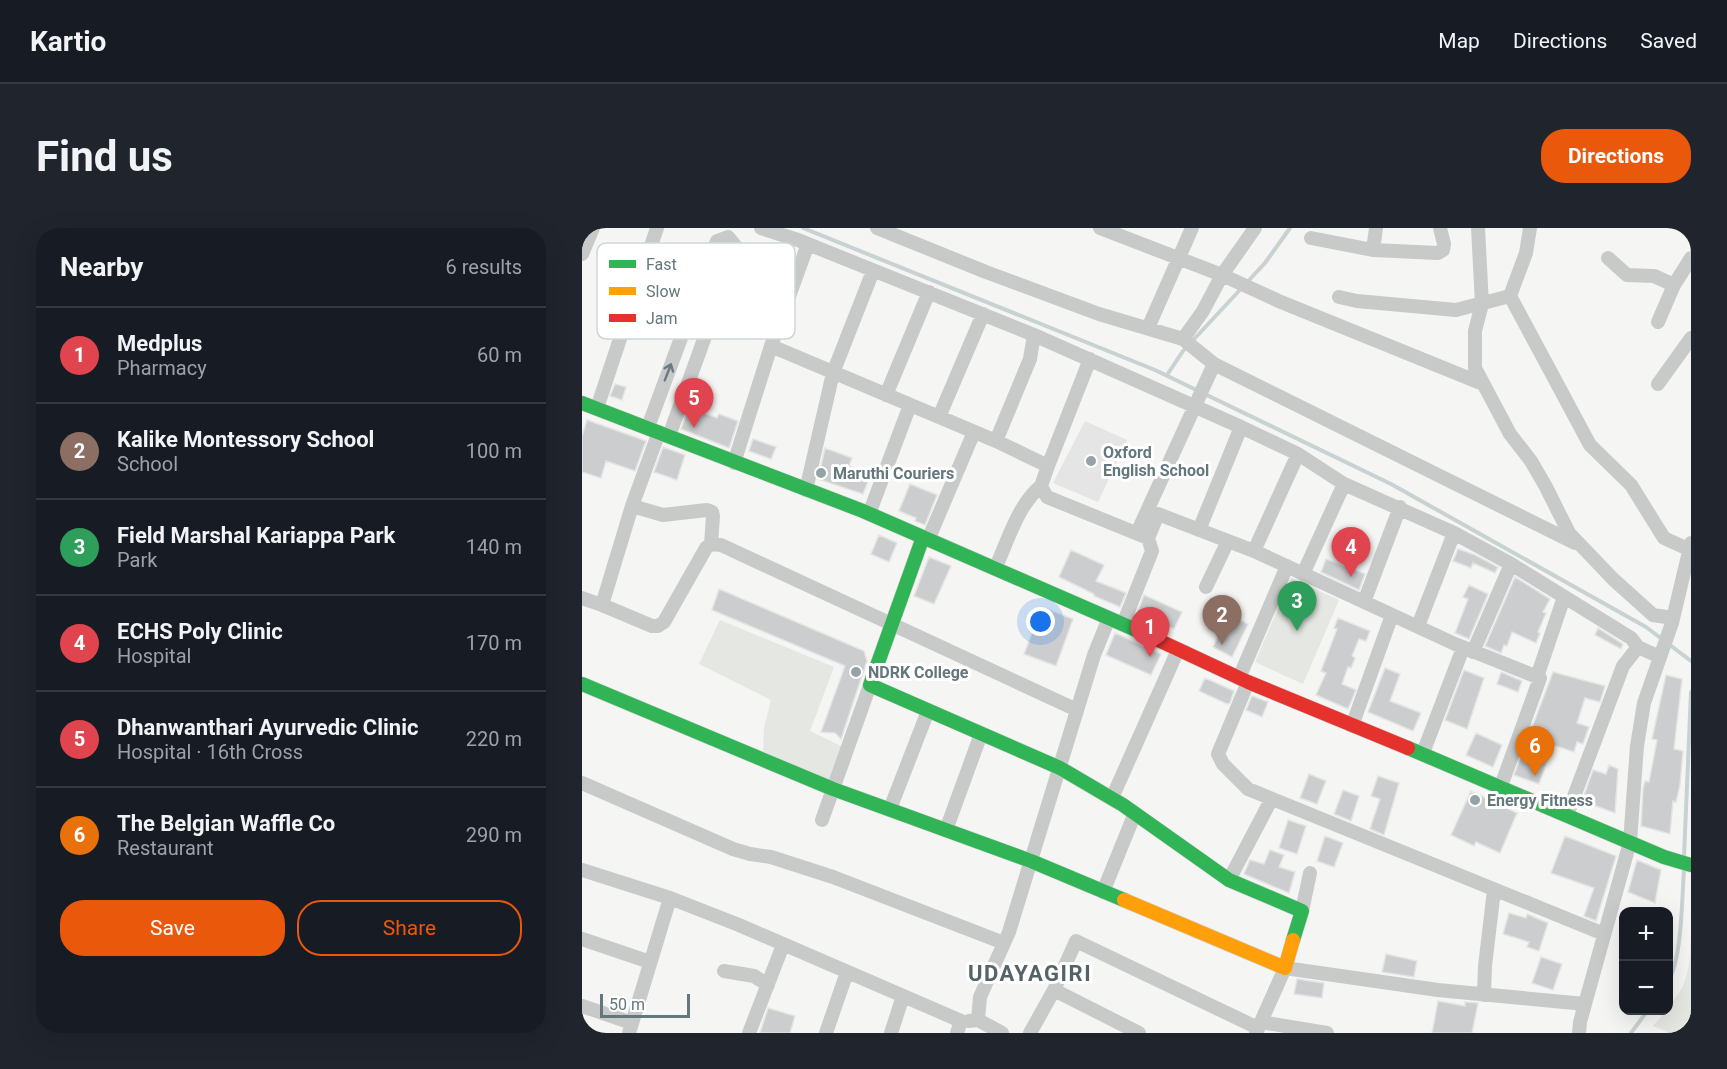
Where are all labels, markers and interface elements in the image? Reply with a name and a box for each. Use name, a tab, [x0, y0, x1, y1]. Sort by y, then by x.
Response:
text: Kartio	[30, 25, 106, 58]
text: Map	[1438, 29, 1480, 53]
text: Directions	[1513, 29, 1607, 53]
text: Saved	[1640, 29, 1697, 53]
button: Directions	[1541, 129, 1691, 183]
text: Find us	[36, 132, 173, 181]
legend	[597, 243, 795, 339]
text: Nearby	[60, 252, 143, 282]
text: 6 results	[446, 255, 522, 279]
text: Fast	[646, 255, 677, 274]
text: Slow	[646, 282, 681, 301]
text: Jam	[646, 309, 678, 328]
text: Medplus	[117, 331, 202, 356]
text: 1	[74, 343, 85, 367]
text: 60 m	[477, 343, 522, 367]
text: Pharmacy	[117, 356, 207, 380]
one-way arrow	[663, 363, 674, 382]
pin: 5	[674, 378, 714, 428]
text: Kalike Montessory School	[117, 427, 374, 452]
text: 2	[74, 439, 85, 463]
text: 100 m	[466, 439, 522, 463]
place label: Oxford English School	[1103, 443, 1209, 480]
text: School	[117, 452, 178, 476]
marker: Oxford English School	[1084, 454, 1098, 468]
place label: Maruthi Couriers	[833, 464, 954, 483]
marker: Maruthi Couriers	[814, 466, 828, 480]
text: Field Marshal Kariappa Park	[117, 523, 395, 548]
pin: 4	[1332, 528, 1370, 577]
text: 3	[74, 535, 85, 559]
text: 140 m	[466, 535, 522, 559]
text: Park	[117, 548, 157, 572]
pin: 3	[1278, 582, 1316, 631]
pin: 2	[1202, 596, 1242, 645]
your location	[1026, 607, 1055, 636]
pin: 1	[1130, 608, 1170, 657]
text: ECHS Poly Clinic	[117, 619, 283, 644]
text: 4	[74, 631, 85, 655]
text: 170 m	[466, 631, 522, 655]
text: Hospital	[117, 644, 191, 668]
place label: NDRK College	[868, 663, 969, 682]
marker: NDRK College	[849, 665, 863, 679]
text: Dhanwanthari Ayurvedic Clinic	[117, 715, 418, 740]
pin: 6	[1516, 726, 1554, 776]
text: 5	[74, 727, 85, 751]
text: 220 m	[466, 727, 522, 751]
text: Hospital · 16th Cross	[117, 740, 303, 764]
place label: Energy Fitness	[1487, 791, 1593, 810]
marker: Energy Fitness	[1468, 793, 1482, 807]
text: The Belgian Waffle Co	[117, 811, 335, 836]
text: 6	[74, 823, 85, 847]
text: 290 m	[466, 823, 522, 847]
text: Restaurant	[117, 836, 214, 860]
button: Save	[60, 900, 285, 956]
button: Share	[297, 900, 522, 956]
map controls	[1619, 907, 1673, 1015]
button: +	[1619, 907, 1673, 961]
district label: UDAYAGIRI	[968, 961, 1092, 986]
button: −	[1619, 961, 1673, 1015]
scale bar	[600, 991, 690, 1018]
text: 50 m	[609, 995, 645, 1014]

